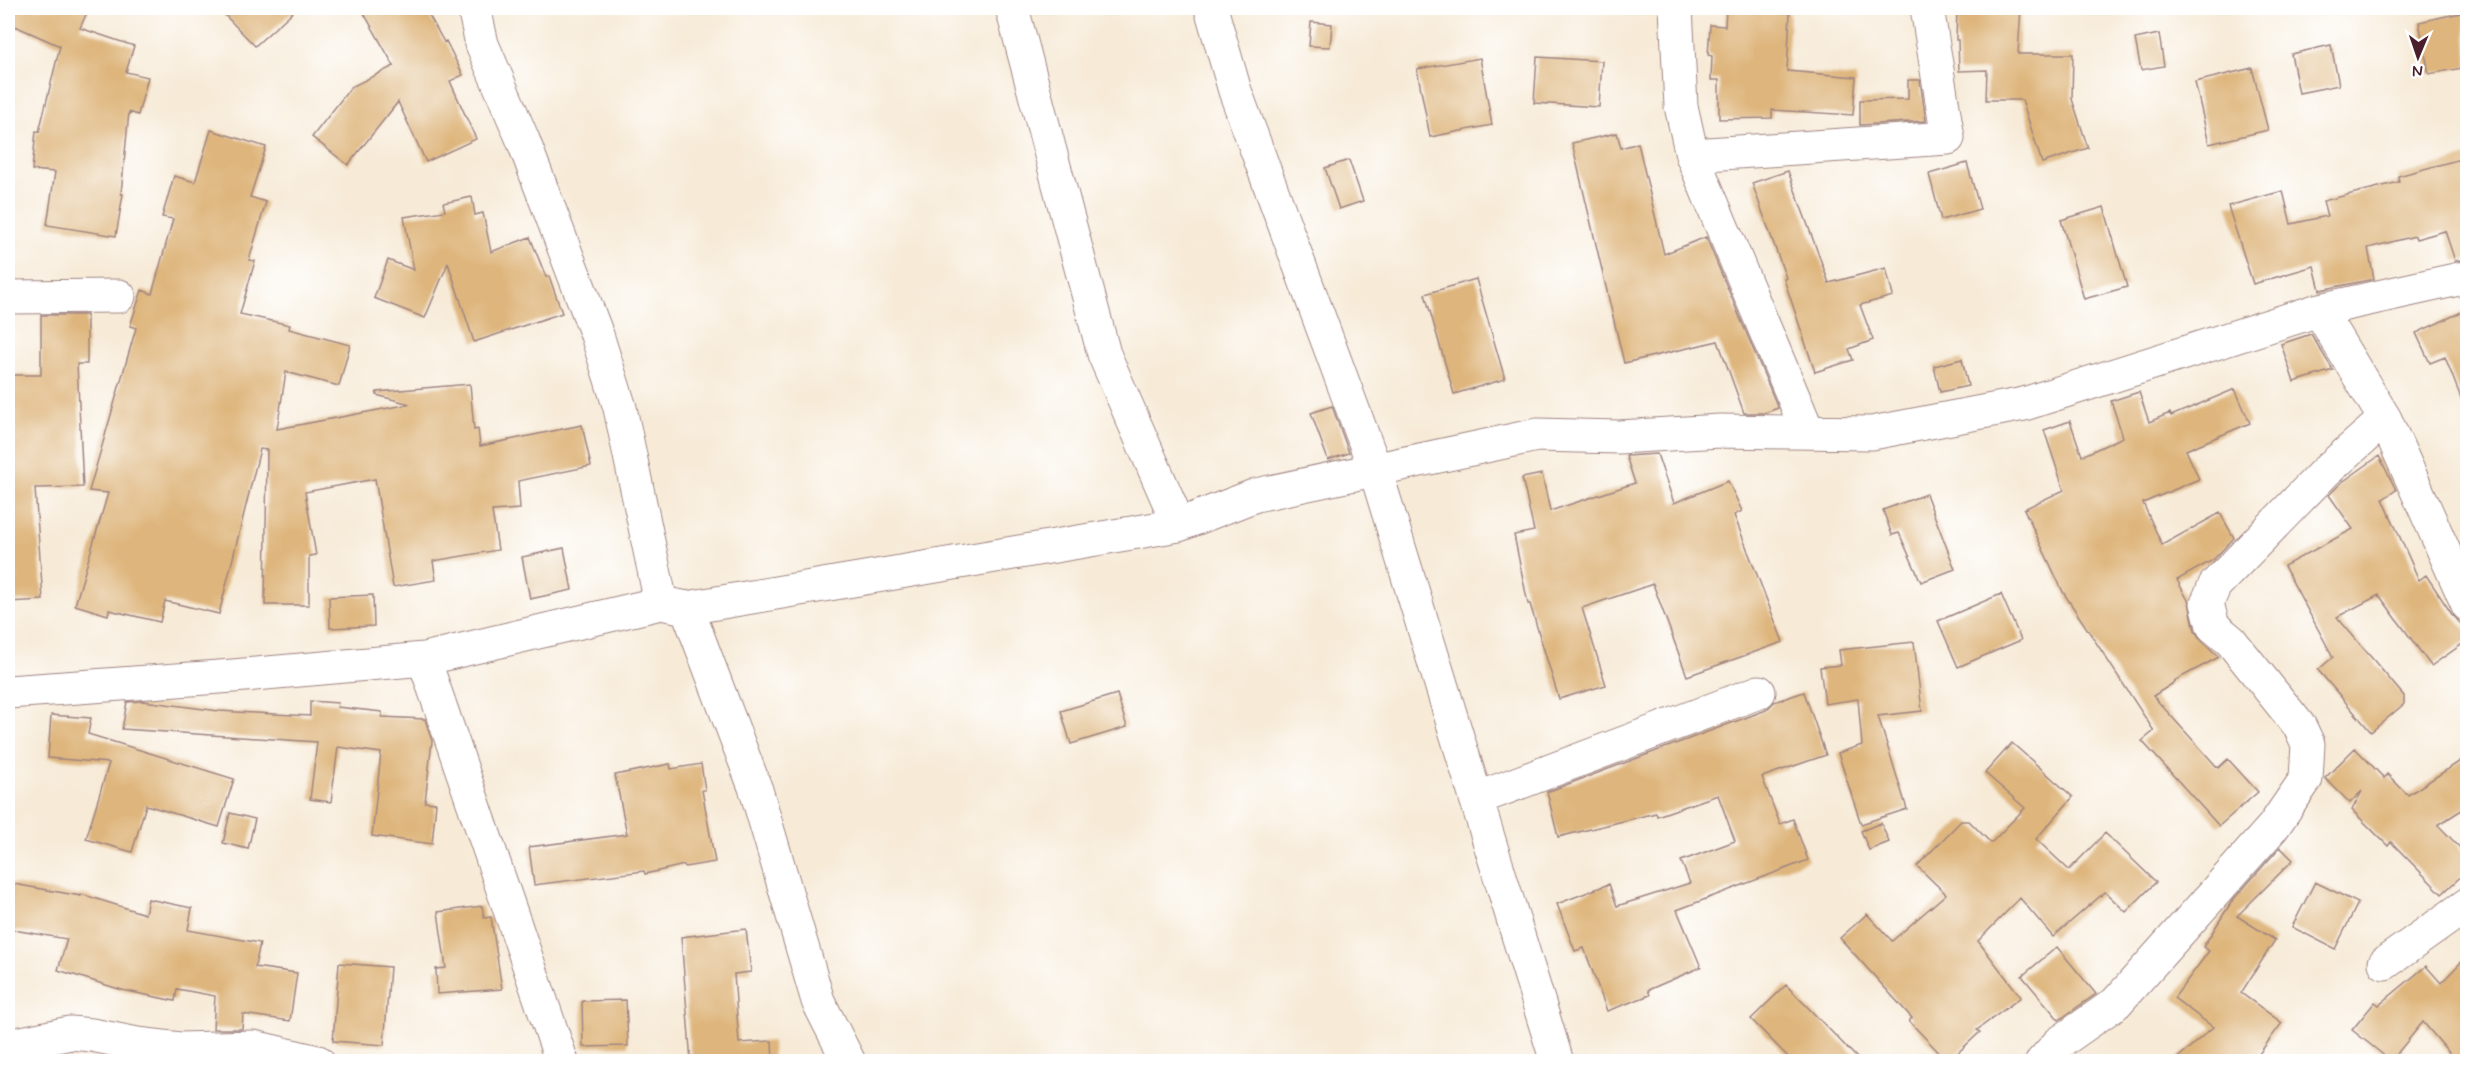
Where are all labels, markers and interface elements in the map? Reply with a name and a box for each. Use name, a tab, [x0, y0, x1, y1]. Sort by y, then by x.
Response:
north arrow	[2388, 27, 2448, 87]
text: N	[2412, 60, 2423, 81]

